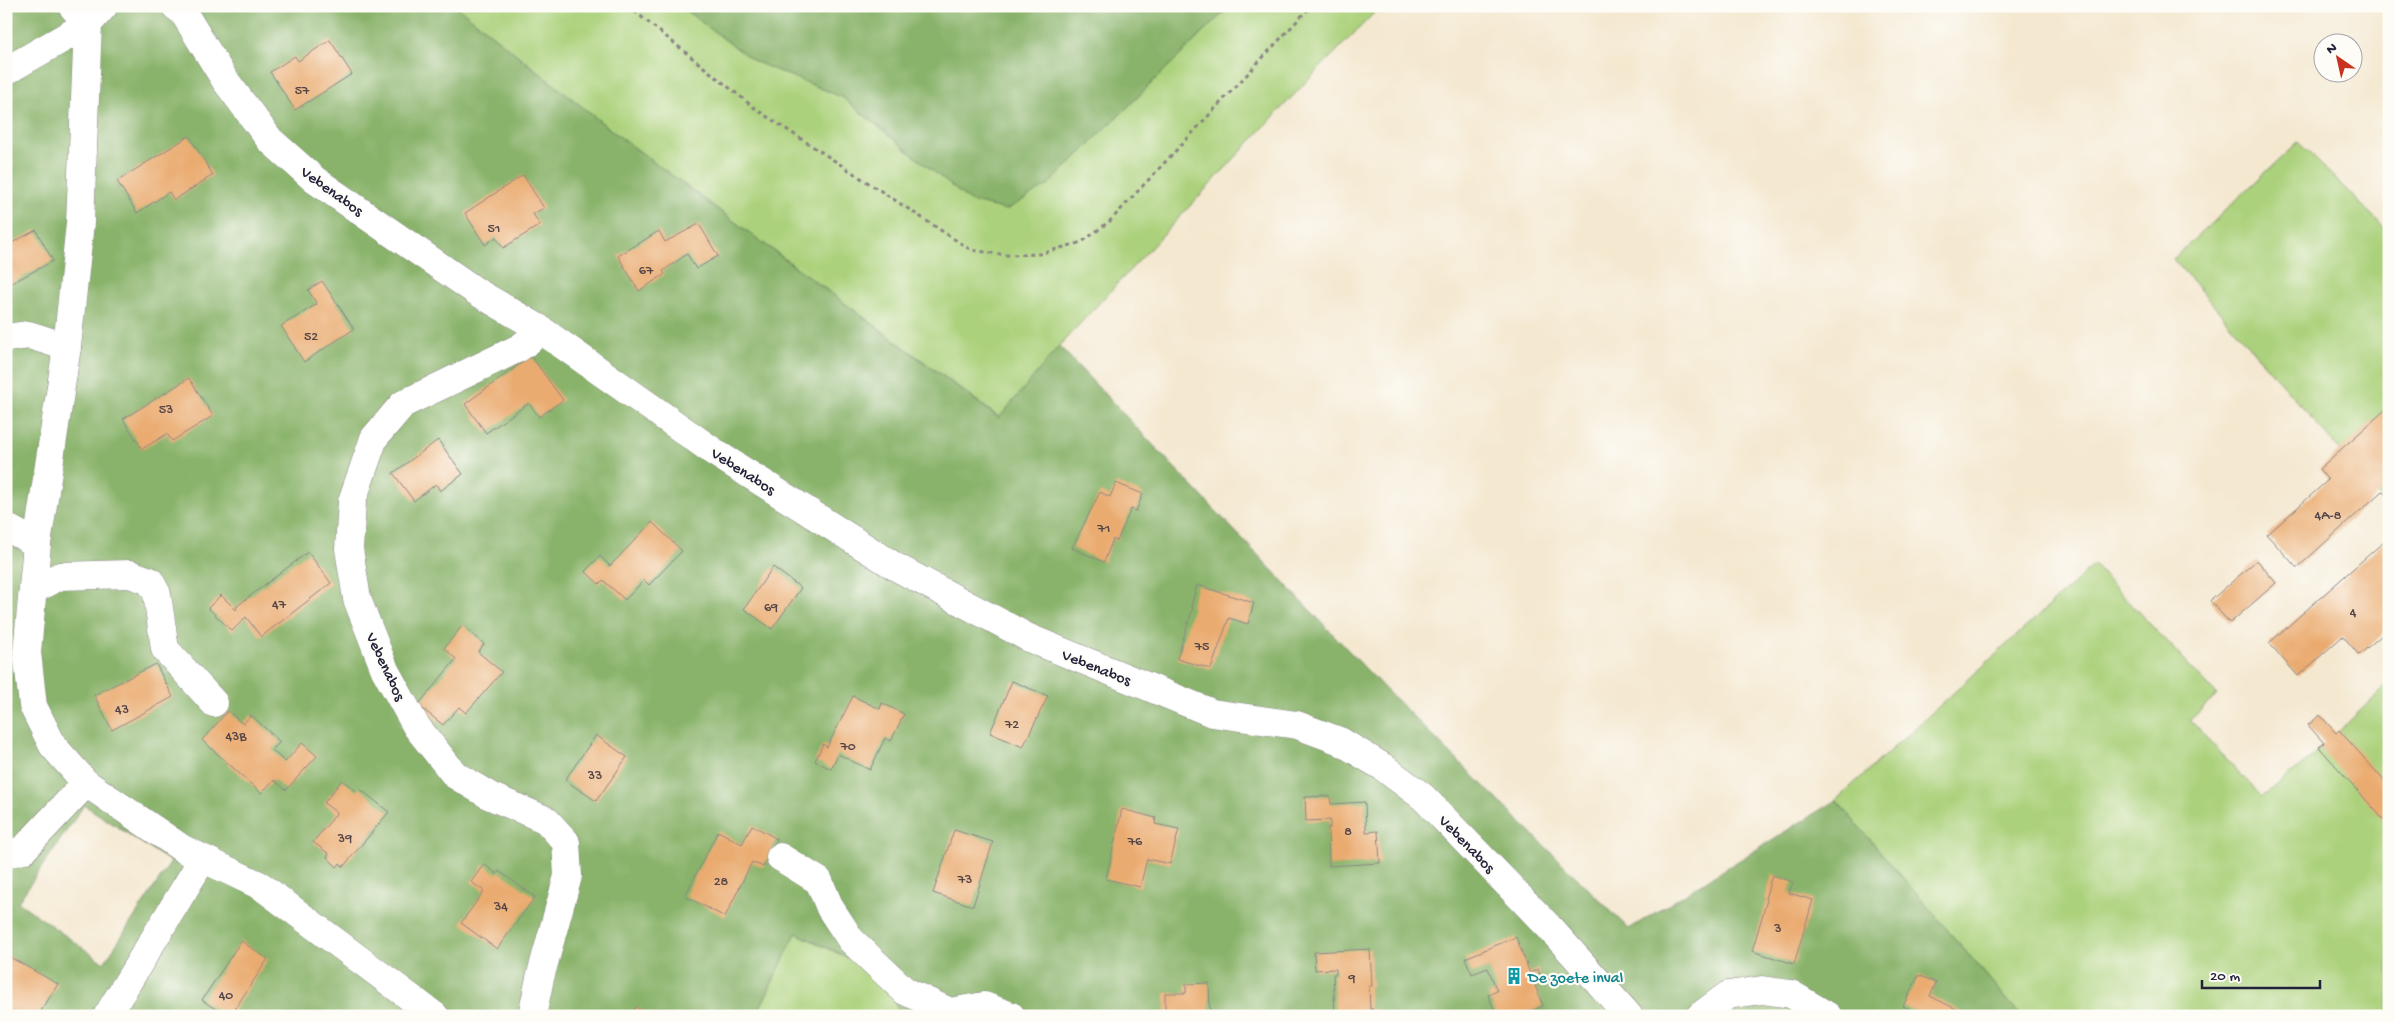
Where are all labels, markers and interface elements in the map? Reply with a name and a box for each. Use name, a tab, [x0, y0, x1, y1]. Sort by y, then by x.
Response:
north arrow	[2312, 32, 2362, 82]
text: N	[2324, 40, 2341, 59]
house number: 57	[295, 83, 310, 100]
street label: Vebenabos	[295, 163, 367, 223]
house number: 51	[487, 221, 501, 238]
house number: 67	[639, 263, 654, 280]
house number: 52	[304, 329, 318, 346]
house number: 53	[159, 402, 173, 419]
street label: Vebenabos	[705, 445, 779, 501]
house number: 4A-8	[2315, 508, 2342, 525]
house number: 71	[1097, 521, 1110, 538]
house number: 47	[272, 597, 287, 614]
house number: 69	[764, 600, 778, 617]
house number: 4	[2350, 605, 2357, 622]
street label: Vebenabos	[359, 629, 408, 706]
house number: 75	[1194, 639, 1209, 656]
street label: Vebenabos	[1057, 646, 1134, 692]
house number: 43	[115, 702, 129, 719]
house number: 72	[1004, 717, 1019, 734]
house number: 43B	[225, 729, 247, 746]
house number: 70	[839, 739, 856, 756]
house number: 33	[587, 768, 602, 785]
street label: Vebenabos	[1433, 812, 1498, 879]
house number: 8	[1344, 824, 1352, 841]
house number: 39	[337, 831, 352, 848]
house number: 76	[1127, 834, 1143, 851]
house number: 73	[957, 872, 972, 889]
house number: 28	[714, 874, 729, 891]
house number: 34	[493, 899, 508, 916]
house number: 3	[1773, 921, 1782, 938]
scale bar	[2202, 957, 2320, 989]
building icon: De zoete inval	[1504, 966, 1524, 986]
text: 20 m	[2210, 968, 2240, 986]
place label: De zoete inval	[1527, 970, 1623, 989]
house number: 9	[1347, 971, 1356, 988]
house number: 40	[219, 988, 233, 1005]

